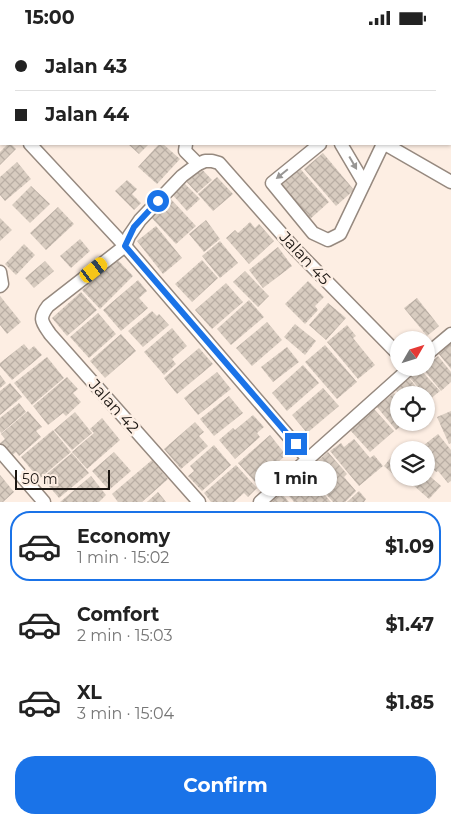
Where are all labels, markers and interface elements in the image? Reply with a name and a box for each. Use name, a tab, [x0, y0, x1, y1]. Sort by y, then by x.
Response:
text: 15:00	[25, 6, 75, 29]
text: Jalan 43	[45, 55, 127, 78]
text: Jalan 44	[45, 103, 129, 126]
one-way arrow	[348, 157, 357, 170]
one-way arrow	[276, 169, 289, 180]
route start	[147, 190, 169, 212]
street label: Jalan 45	[275, 227, 334, 289]
car	[77, 255, 110, 285]
north arrow	[390, 331, 435, 376]
map controls	[390, 331, 435, 486]
street label: Jalan 42	[84, 374, 143, 437]
button: locate	[390, 386, 435, 431]
route end	[285, 433, 307, 455]
button: layers	[390, 441, 435, 486]
callout: 1 min	[255, 461, 337, 497]
scale bar	[15, 467, 110, 490]
text: 1 min	[274, 469, 318, 488]
text: 50 m	[22, 470, 58, 488]
icon: car	[17, 524, 62, 569]
text: Economy	[77, 525, 170, 548]
text: $1.09	[385, 535, 434, 558]
text: 1 min · 15:02	[77, 548, 169, 567]
icon: car	[17, 602, 62, 647]
text: Comfort	[77, 603, 159, 626]
text: $1.47	[386, 613, 434, 636]
text: 2 min · 15:03	[77, 626, 172, 645]
icon: car	[17, 680, 62, 725]
text: XL	[77, 681, 102, 704]
text: $1.85	[386, 691, 434, 714]
text: 3 min · 15:04	[77, 704, 174, 723]
button: Confirm	[15, 756, 436, 814]

